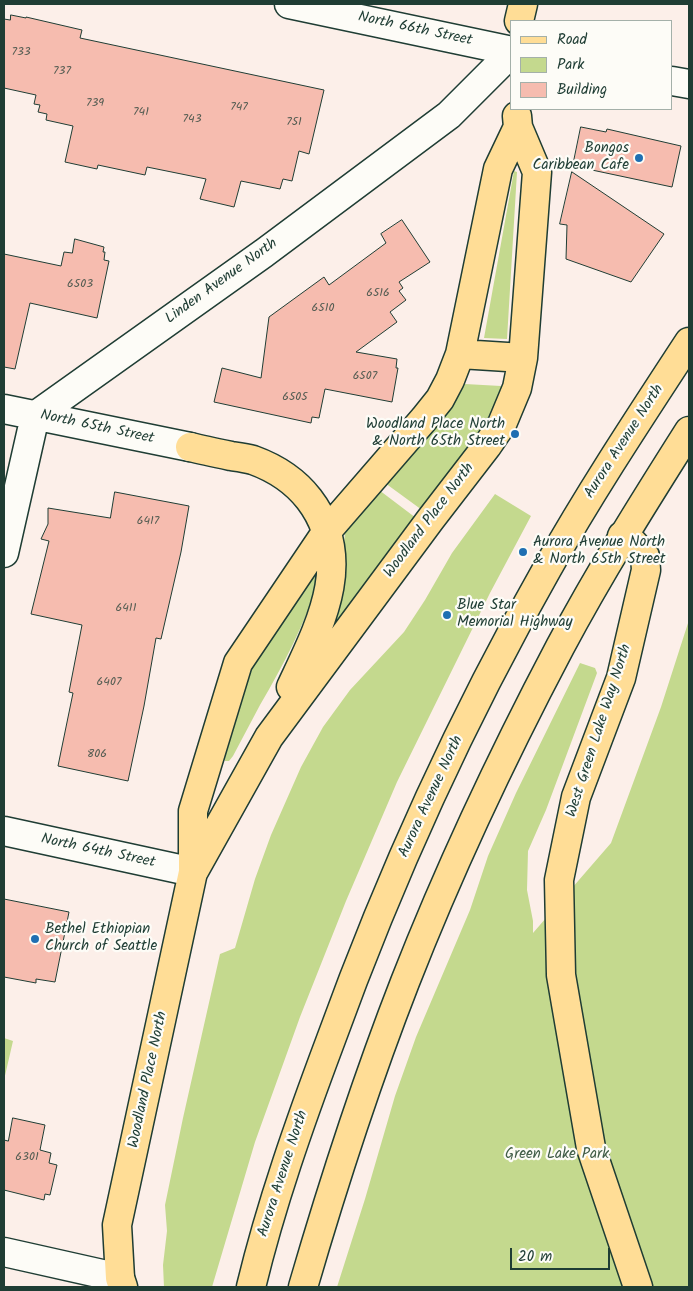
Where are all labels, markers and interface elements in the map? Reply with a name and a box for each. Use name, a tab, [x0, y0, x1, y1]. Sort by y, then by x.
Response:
street label: North 66th Street	[356, 9, 474, 51]
legend	[510, 20, 673, 110]
text: Road	[557, 28, 587, 52]
house number: 733	[11, 46, 31, 60]
text: Park	[557, 53, 584, 77]
house number: 737	[53, 65, 71, 79]
text: Building	[557, 78, 607, 102]
house number: 739	[86, 97, 104, 111]
house number: 747	[230, 101, 248, 115]
house number: 741	[133, 106, 149, 120]
house number: 743	[183, 113, 201, 127]
house number: 751	[286, 116, 302, 130]
place label: Bongos Caribbean Cafe	[532, 140, 629, 175]
marker: Bongos Caribbean Cafe	[633, 152, 645, 164]
street label: Linden Avenue North	[163, 235, 281, 329]
house number: 6503	[67, 278, 93, 292]
house number: 6516	[366, 287, 390, 301]
house number: 6510	[312, 302, 334, 316]
house number: 6507	[353, 370, 377, 384]
street label: Aurora Avenue North	[581, 382, 669, 502]
house number: 6505	[282, 391, 308, 405]
street label: North 65th Street	[38, 407, 156, 449]
place label: Woodland Place North & North 65th Street	[366, 416, 505, 451]
marker: Woodland Place North & North 65th Street	[509, 428, 521, 440]
street label: Woodland Place North	[381, 460, 479, 582]
house number: 6417	[137, 515, 159, 529]
place label: Aurora Avenue North & North 65th Street	[533, 534, 666, 569]
marker: Aurora Avenue North & North 65th Street	[517, 546, 529, 558]
place label: Blue Star Memorial Highway	[457, 597, 573, 632]
house number: 6411	[116, 602, 136, 616]
marker: Blue Star Memorial Highway	[441, 609, 453, 621]
street label: West Green Lake Way North	[563, 642, 637, 820]
house number: 6407	[97, 676, 121, 690]
street label: Aurora Avenue North	[396, 733, 468, 861]
house number: 806	[87, 748, 107, 762]
street label: North 64th Street	[39, 831, 157, 873]
place label: Bethel Ethiopian Church of Seattle	[45, 921, 157, 956]
marker: Bethel Ethiopian Church of Seattle	[29, 933, 41, 945]
street label: Woodland Place North	[126, 1010, 172, 1150]
street label: Aurora Avenue North	[255, 1108, 313, 1240]
park label: Green Lake Park	[505, 1146, 609, 1164]
house number: 6301	[15, 1151, 39, 1165]
scale bar	[513, 1238, 613, 1270]
text: 20 m	[518, 1245, 552, 1269]

